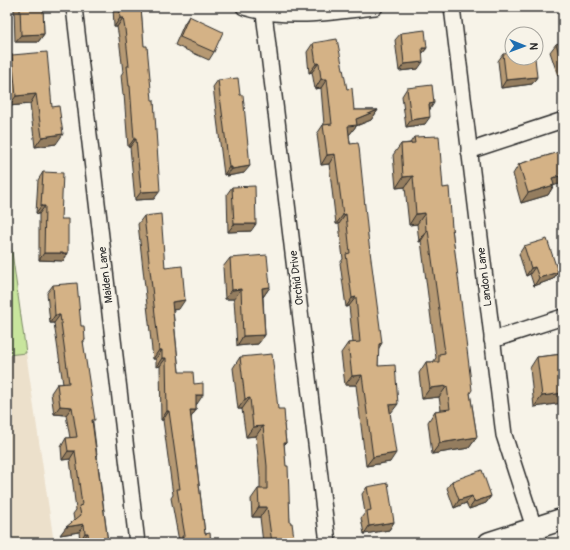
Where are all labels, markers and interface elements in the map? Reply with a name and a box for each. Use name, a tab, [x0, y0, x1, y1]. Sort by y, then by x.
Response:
north arrow	[504, 26, 544, 66]
text: N	[527, 42, 540, 51]
street label: Maiden Lane	[96, 245, 115, 304]
street label: Landon Lane	[474, 246, 495, 307]
street label: Orchid Drive	[287, 249, 306, 306]

